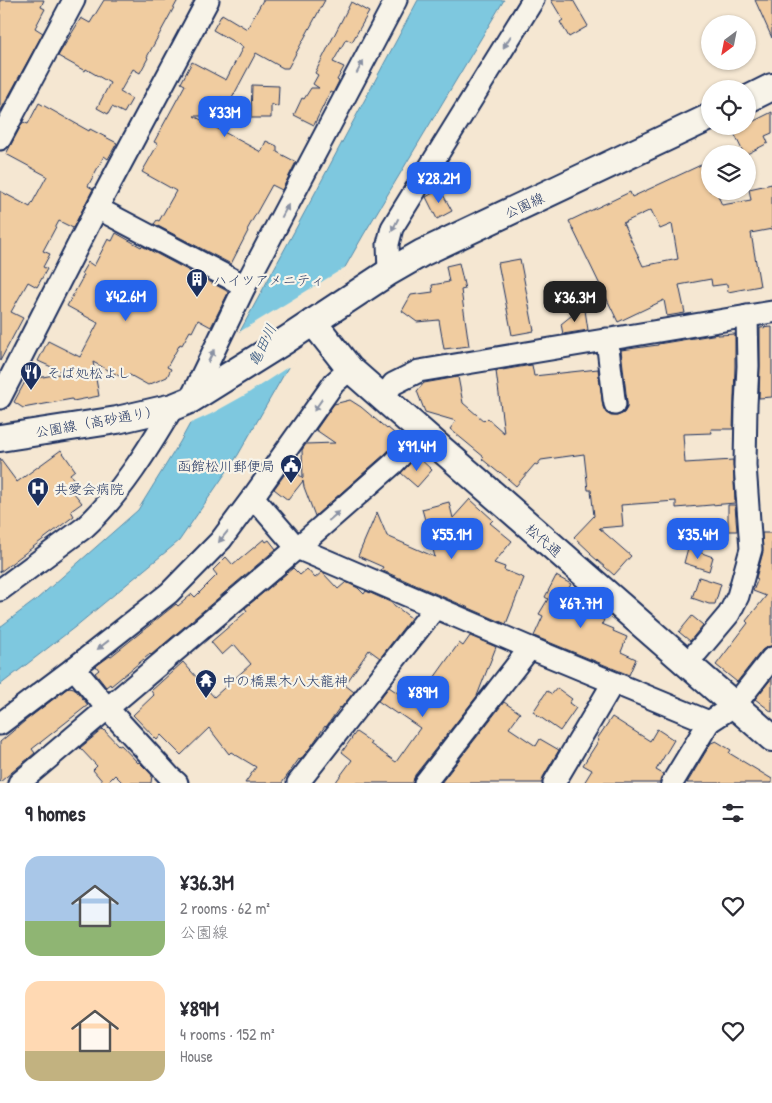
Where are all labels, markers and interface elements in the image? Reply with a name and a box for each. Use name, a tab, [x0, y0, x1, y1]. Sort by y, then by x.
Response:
north arrow	[701, 15, 756, 70]
map controls	[701, 15, 756, 200]
one-way arrow	[502, 35, 512, 48]
one-way arrow	[356, 60, 364, 74]
button: locate	[701, 80, 756, 135]
pin: ¥33M	[195, 96, 255, 138]
text: ¥33M	[209, 101, 241, 123]
button: layers	[701, 145, 756, 200]
pin: ¥28.2M	[398, 162, 480, 204]
text: ¥28.2M	[418, 167, 460, 189]
street label: 公園線	[501, 188, 547, 222]
one-way arrow	[280, 204, 289, 218]
one-way arrow	[391, 217, 399, 232]
building icon: ハイツアメニティ	[185, 267, 209, 298]
place label: ハイツアメニティ	[213, 270, 324, 289]
pin: ¥42.6M	[85, 280, 167, 322]
pin: ¥36.3M	[534, 280, 616, 323]
text: ¥42.6M	[106, 285, 146, 307]
text: ¥36.3M	[554, 286, 596, 308]
water label: 亀田川	[243, 320, 281, 370]
one-way arrow	[207, 349, 215, 363]
restaurant icon: そば処松よし	[19, 360, 43, 391]
place label: そば処松よし	[47, 363, 131, 382]
one-way arrow	[313, 398, 323, 412]
street label: 公園線（高砂通り）	[33, 401, 161, 441]
pin: ¥91.4M	[376, 430, 458, 472]
text: ¥91.4M	[398, 435, 436, 457]
public building icon: 函館松川郵便局	[279, 453, 303, 484]
place label: 函館松川郵便局	[177, 456, 275, 475]
hospital icon: 共愛会病院	[26, 476, 50, 507]
place label: 共愛会病院	[54, 479, 124, 498]
one-way arrow	[327, 510, 339, 522]
pin: ¥55.1M	[411, 518, 493, 560]
pin: ¥35.4M	[657, 518, 739, 560]
street label: 松代通	[522, 519, 566, 561]
text: ¥55.1M	[432, 523, 472, 545]
text: ¥35.4M	[678, 523, 718, 545]
one-way arrow	[218, 530, 229, 543]
pin: ¥67.7M	[540, 586, 622, 629]
text: ¥67.7M	[560, 592, 602, 614]
one-way arrow	[97, 640, 110, 651]
temple icon: 中の橋黒木八大龍神	[194, 668, 218, 699]
place label: 中の橋黒木八大龍神	[222, 671, 348, 690]
pin: ¥89M	[393, 676, 453, 718]
text: ¥89M	[408, 681, 438, 703]
text: 9 homes	[25, 799, 86, 828]
icon: filters	[719, 799, 747, 827]
text: ¥36.3M	[180, 868, 234, 897]
icon: home	[65, 876, 125, 936]
icon: heart	[719, 892, 747, 920]
text: 2 rooms · 62 m²	[180, 897, 270, 919]
text: 公園線	[180, 921, 228, 943]
text: ¥89M	[180, 994, 219, 1023]
icon: home	[65, 1001, 125, 1061]
icon: heart	[719, 1017, 747, 1045]
text: 4 rooms · 152 m²	[180, 1023, 275, 1045]
text: House	[180, 1045, 213, 1067]

